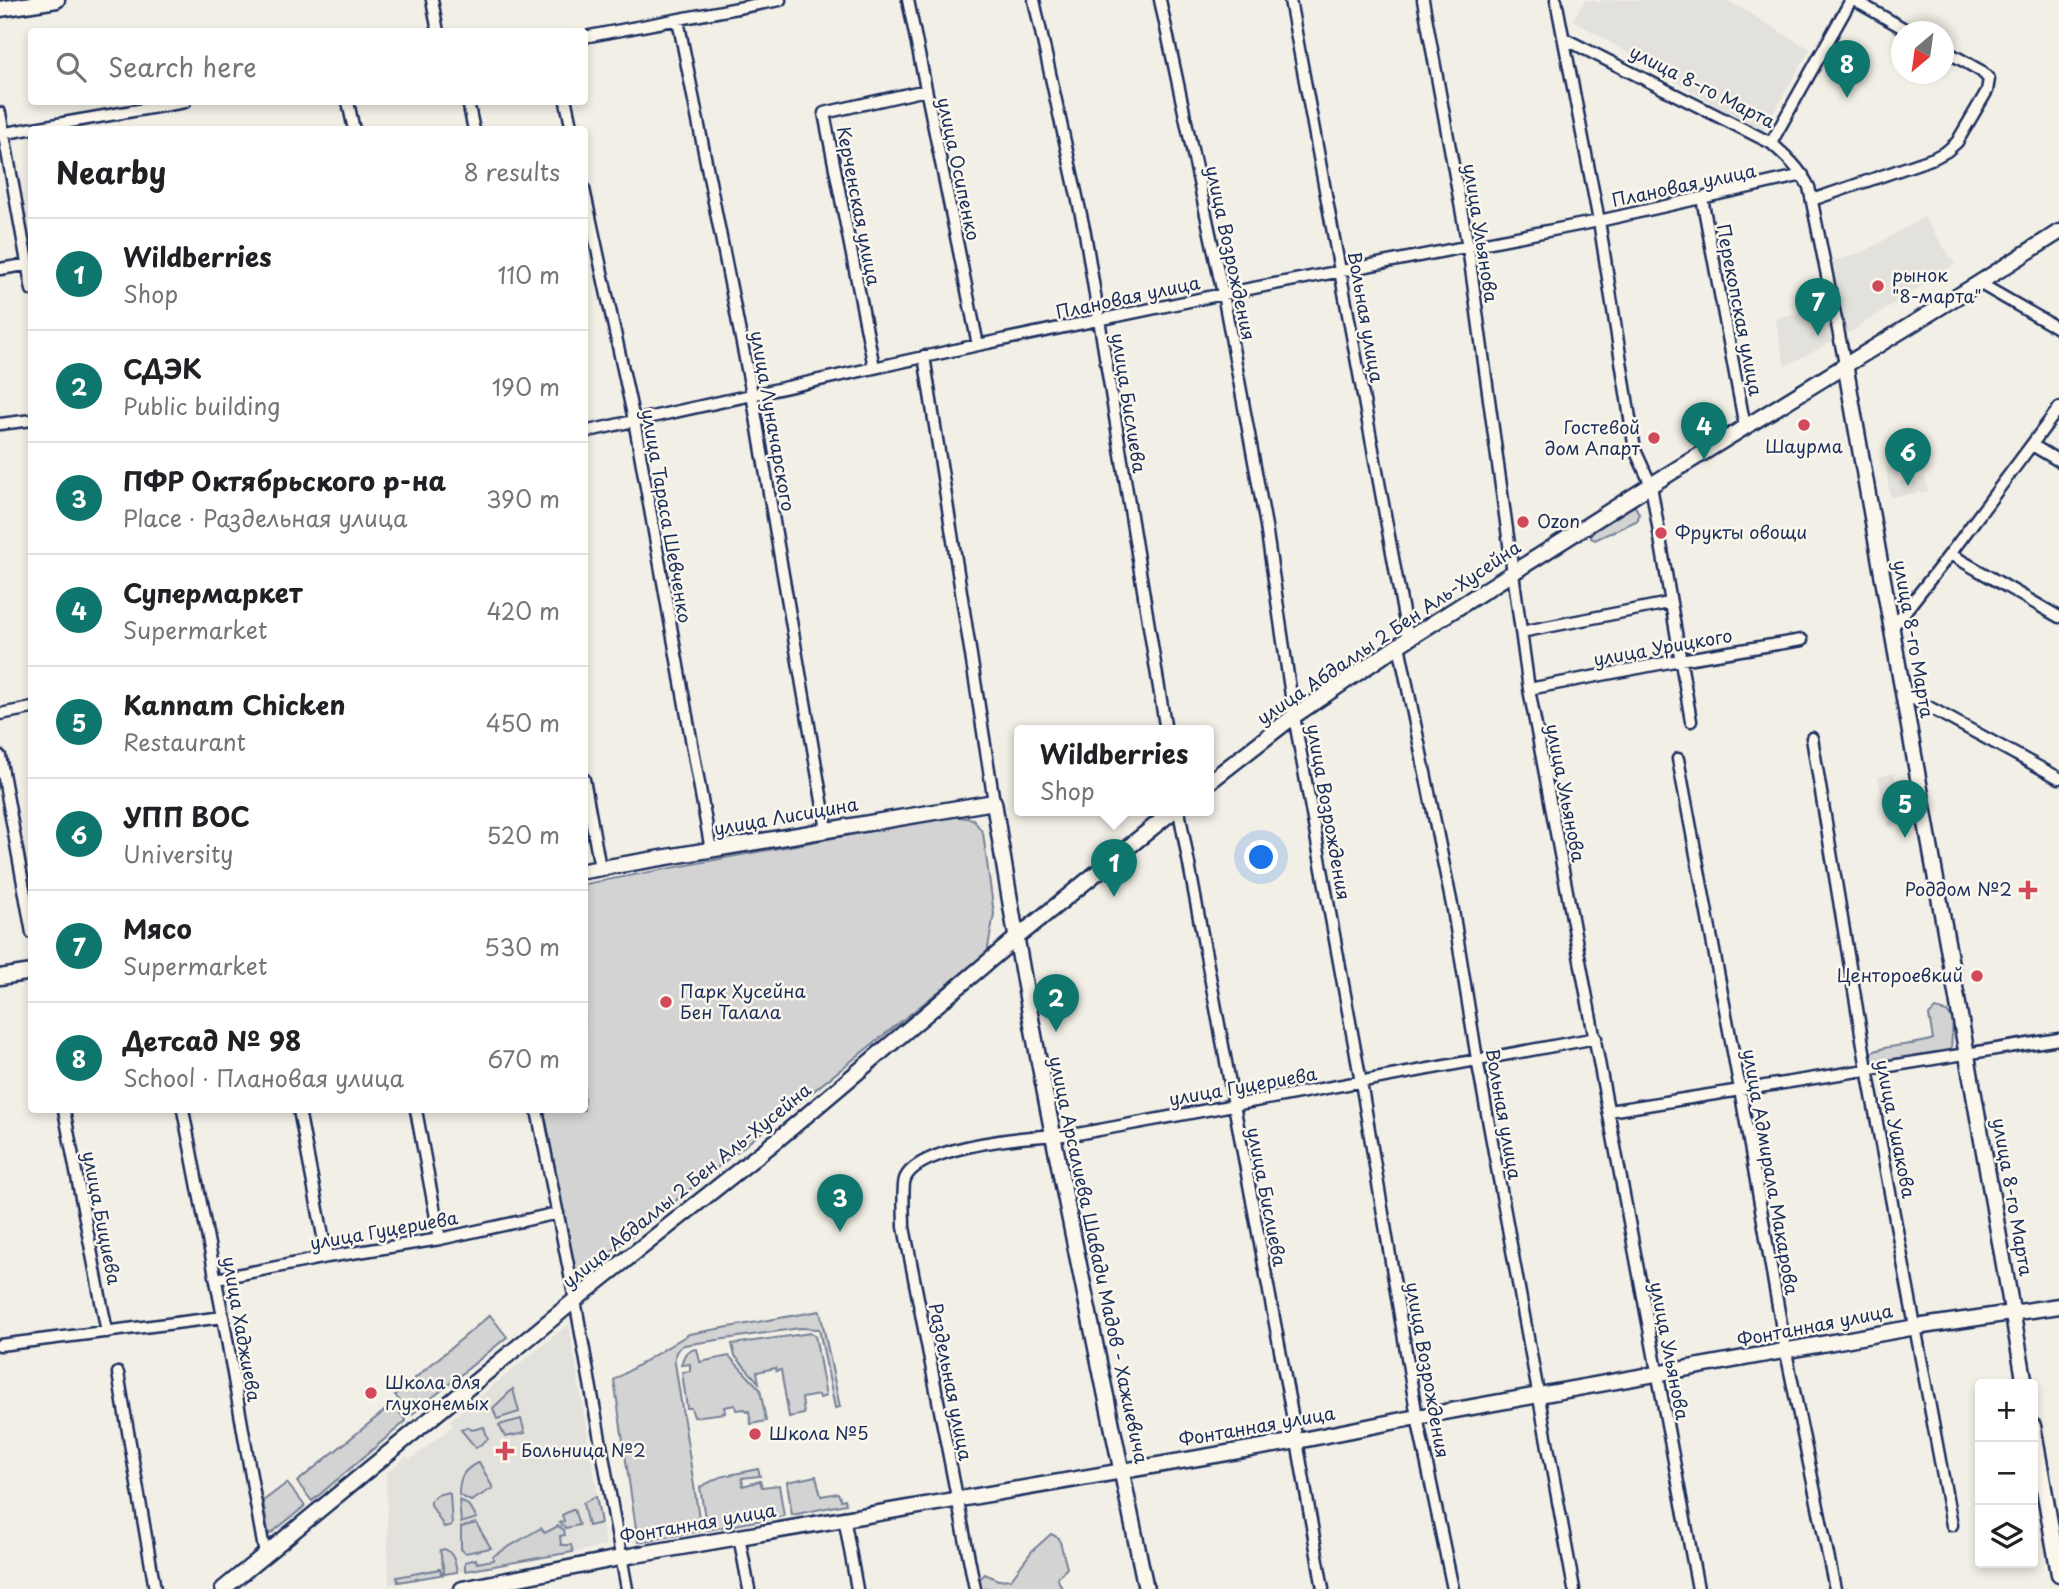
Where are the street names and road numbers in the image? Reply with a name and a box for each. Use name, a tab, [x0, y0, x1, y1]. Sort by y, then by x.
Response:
street label: улица 8-го Марта	[1625, 37, 1780, 134]
street label: улица Осипенко	[931, 95, 988, 243]
street label: Керченская улица	[831, 124, 888, 288]
street label: Плановая улица	[1609, 156, 1759, 213]
street label: улица Ульянова	[1457, 161, 1506, 305]
street label: улица Возрождения	[1200, 163, 1263, 343]
street label: Перекопская улица	[1711, 221, 1771, 399]
street label: Вольная улица	[1342, 249, 1391, 385]
street label: Плановая улица	[1053, 268, 1203, 325]
street label: улица Луначарского	[744, 328, 803, 513]
street label: улица Бислиева	[1105, 331, 1154, 475]
street label: улица Тараса Шевченко	[635, 407, 700, 625]
street label: улица Абдаллы 2 Бен Аль-Хусейна	[1251, 533, 1526, 731]
street label: улица 8-го Марта	[1887, 558, 1942, 720]
street label: улица Урицкого	[1591, 621, 1734, 672]
street label: улица Ульянова	[1540, 721, 1593, 865]
street label: улица Возрождения	[1301, 722, 1358, 902]
street label: улица Лисицина	[712, 789, 860, 841]
street label: Вольная улица	[1480, 1046, 1529, 1182]
street label: улица Адмирала Макарова	[1737, 1047, 1807, 1298]
street label: улица Арсалиева Шавади Мадов - Хажиевича	[1043, 1053, 1156, 1467]
street label: улица Ушакова	[1870, 1057, 1923, 1201]
street label: улица Гуцериева	[1167, 1059, 1320, 1112]
street label: улица Абдаллы 2 Бен Аль-Хусейна	[556, 1075, 817, 1294]
street label: улица 8-го Марта	[1986, 1116, 2041, 1278]
street label: улица Бислиева	[1241, 1125, 1294, 1269]
street label: улица Бициева	[76, 1149, 129, 1288]
street label: улица Гуцериева	[308, 1203, 461, 1256]
street label: улица Хаджиева	[216, 1254, 269, 1404]
street label: улица Ульянова	[1644, 1279, 1697, 1423]
street label: улица Возрождения	[1400, 1280, 1457, 1460]
street label: Фонтанная улица	[1735, 1296, 1895, 1353]
street label: Раздельная улица	[923, 1301, 980, 1463]
street label: Фонтанная улица	[1177, 1398, 1338, 1453]
street label: Фонтанная улица	[618, 1495, 779, 1550]

